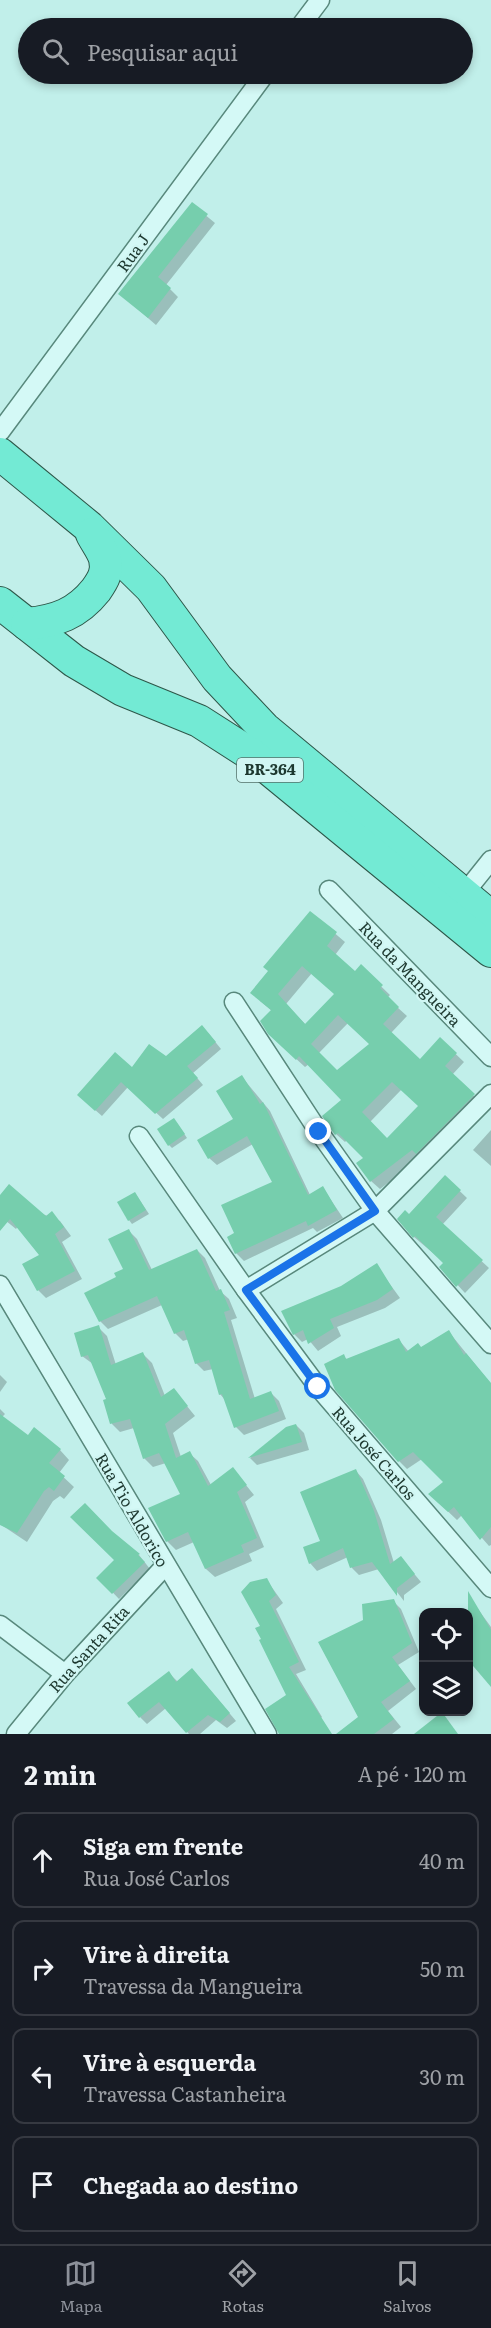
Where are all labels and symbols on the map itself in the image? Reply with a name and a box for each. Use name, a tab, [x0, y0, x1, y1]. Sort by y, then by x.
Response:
street label: Rua J	[110, 228, 154, 276]
road number: BR-364	[237, 758, 303, 782]
street label: Rua da Mangueira	[354, 915, 468, 1032]
route end	[305, 1118, 331, 1144]
route start	[304, 1373, 330, 1399]
street label: Rua José Carlos	[327, 1400, 422, 1504]
street label: Rua Tio Aldorico	[90, 1448, 175, 1571]
street label: Rua Santa Rita	[42, 1599, 134, 1697]

